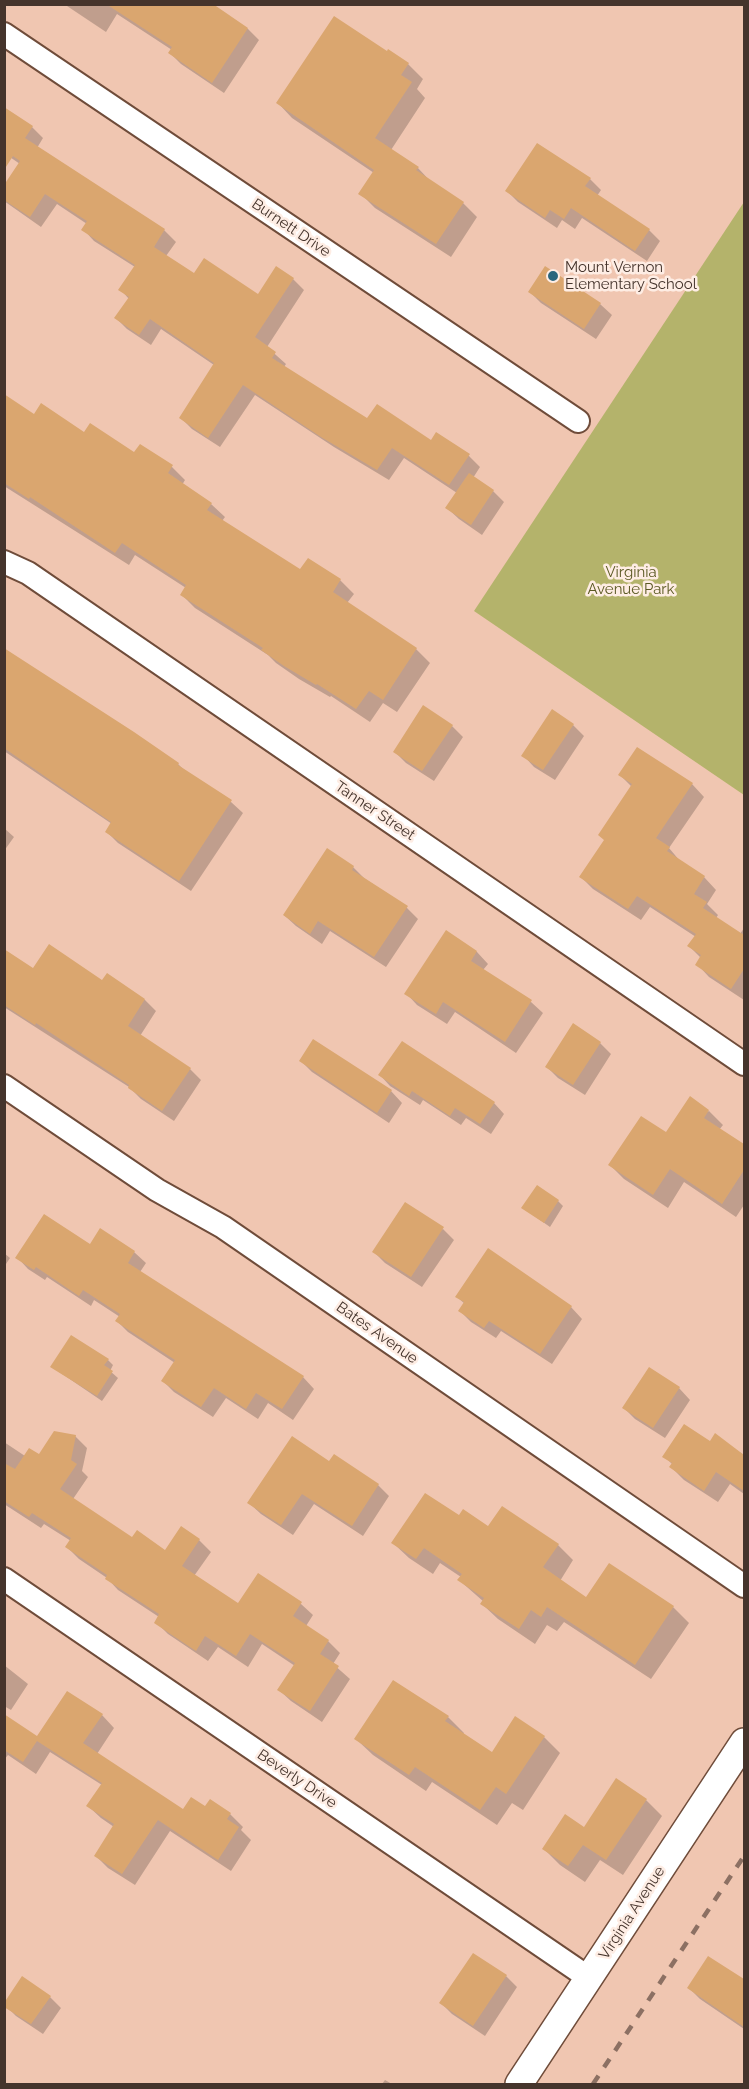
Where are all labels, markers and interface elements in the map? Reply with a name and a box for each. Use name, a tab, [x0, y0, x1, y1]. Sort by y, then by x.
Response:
street label: Burnett Drive	[248, 195, 334, 261]
place label: Mount Vernon Elementary School	[565, 258, 697, 293]
marker: Mount Vernon Elementary School	[546, 269, 560, 283]
park label: Virginia Avenue Park	[587, 563, 675, 598]
street label: Tanner Street	[332, 778, 418, 844]
street label: Bates Avenue	[333, 1298, 421, 1368]
street label: Beverly Drive	[254, 1746, 340, 1812]
street label: Virginia Avenue	[595, 1863, 669, 1963]

